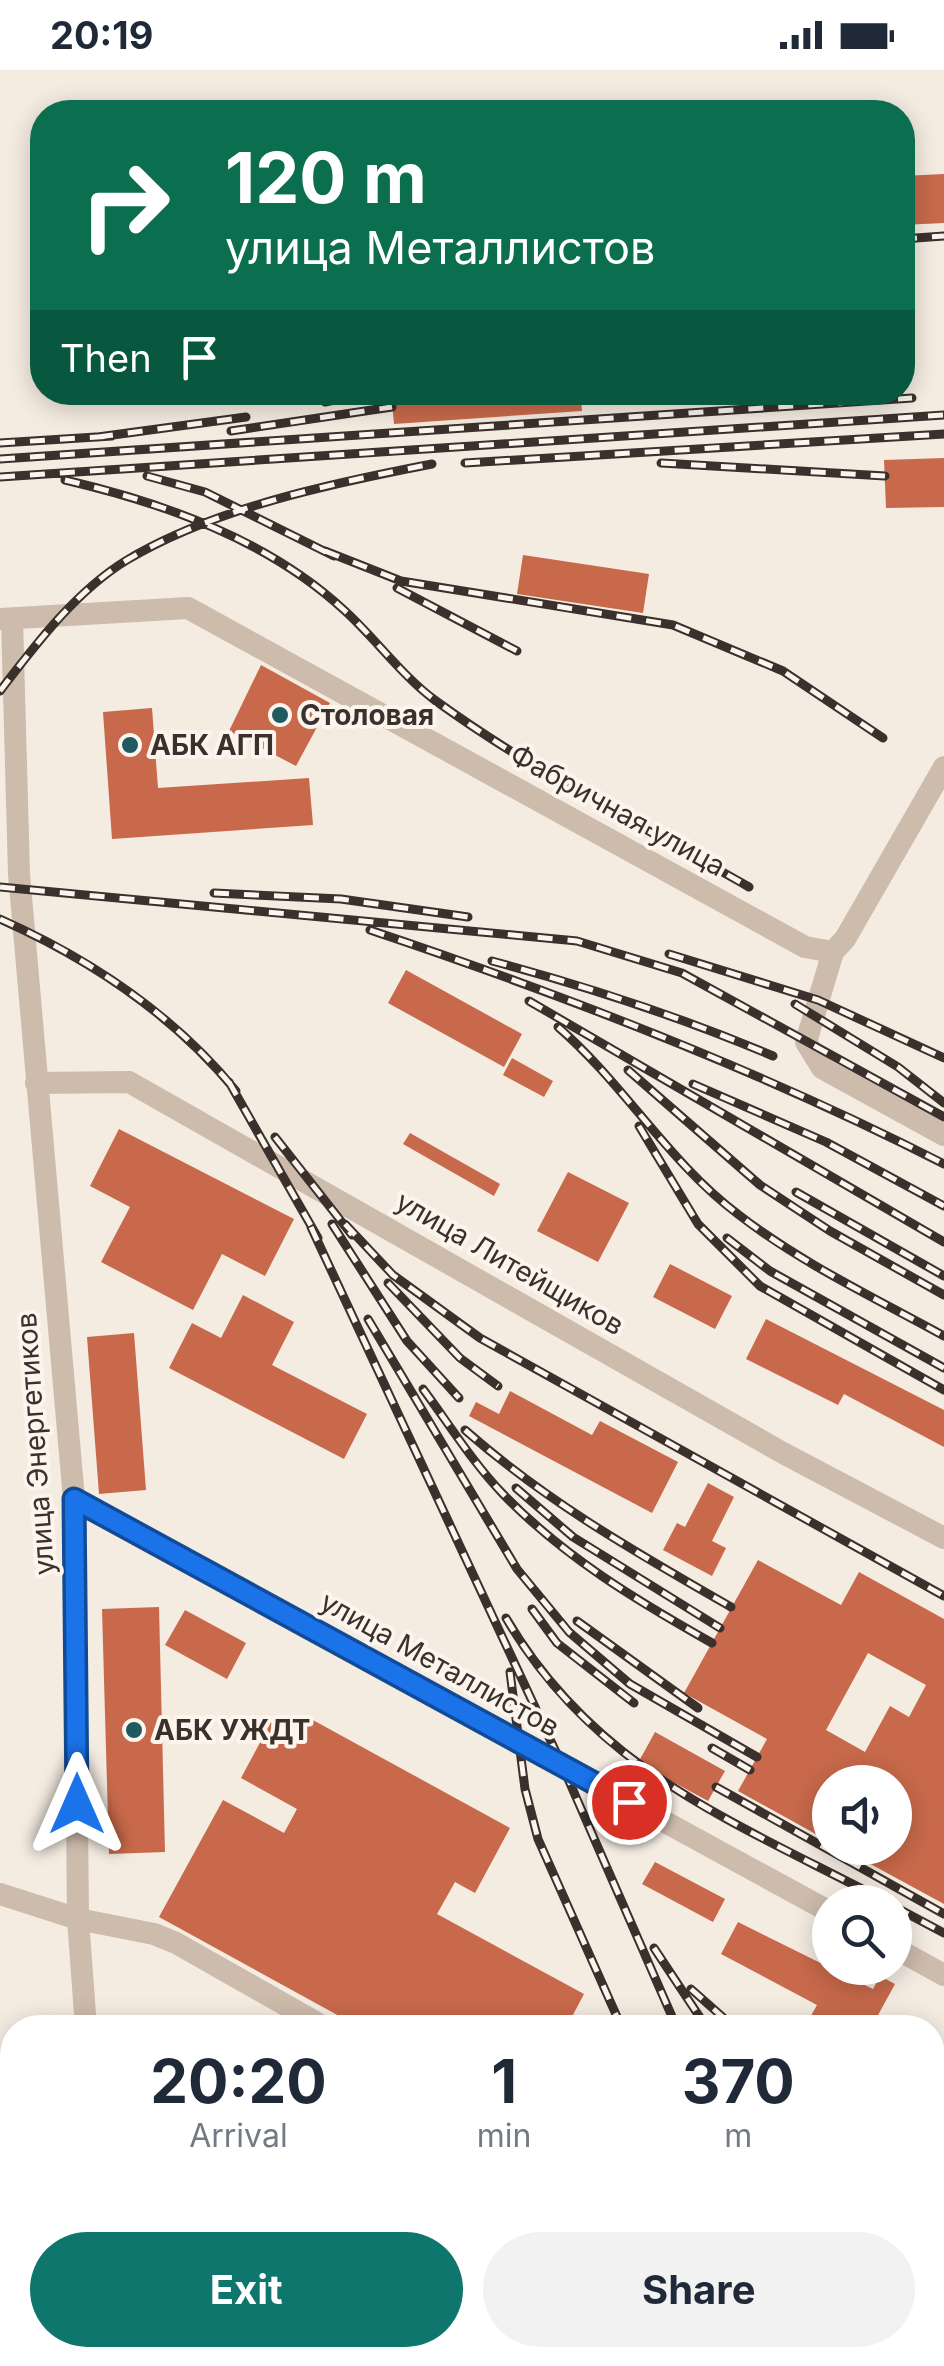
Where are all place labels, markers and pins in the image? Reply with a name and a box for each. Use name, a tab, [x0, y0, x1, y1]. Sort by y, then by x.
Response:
place label: Столовая	[300, 698, 434, 732]
marker: Столовая	[269, 704, 291, 726]
place label: АБК АГП	[150, 728, 274, 762]
marker: АБК АГП	[119, 734, 141, 756]
place label: АБК УЖДТ	[154, 1713, 310, 1747]
marker: АБК УЖДТ	[123, 1719, 145, 1741]
pin	[587, 1760, 672, 1845]

